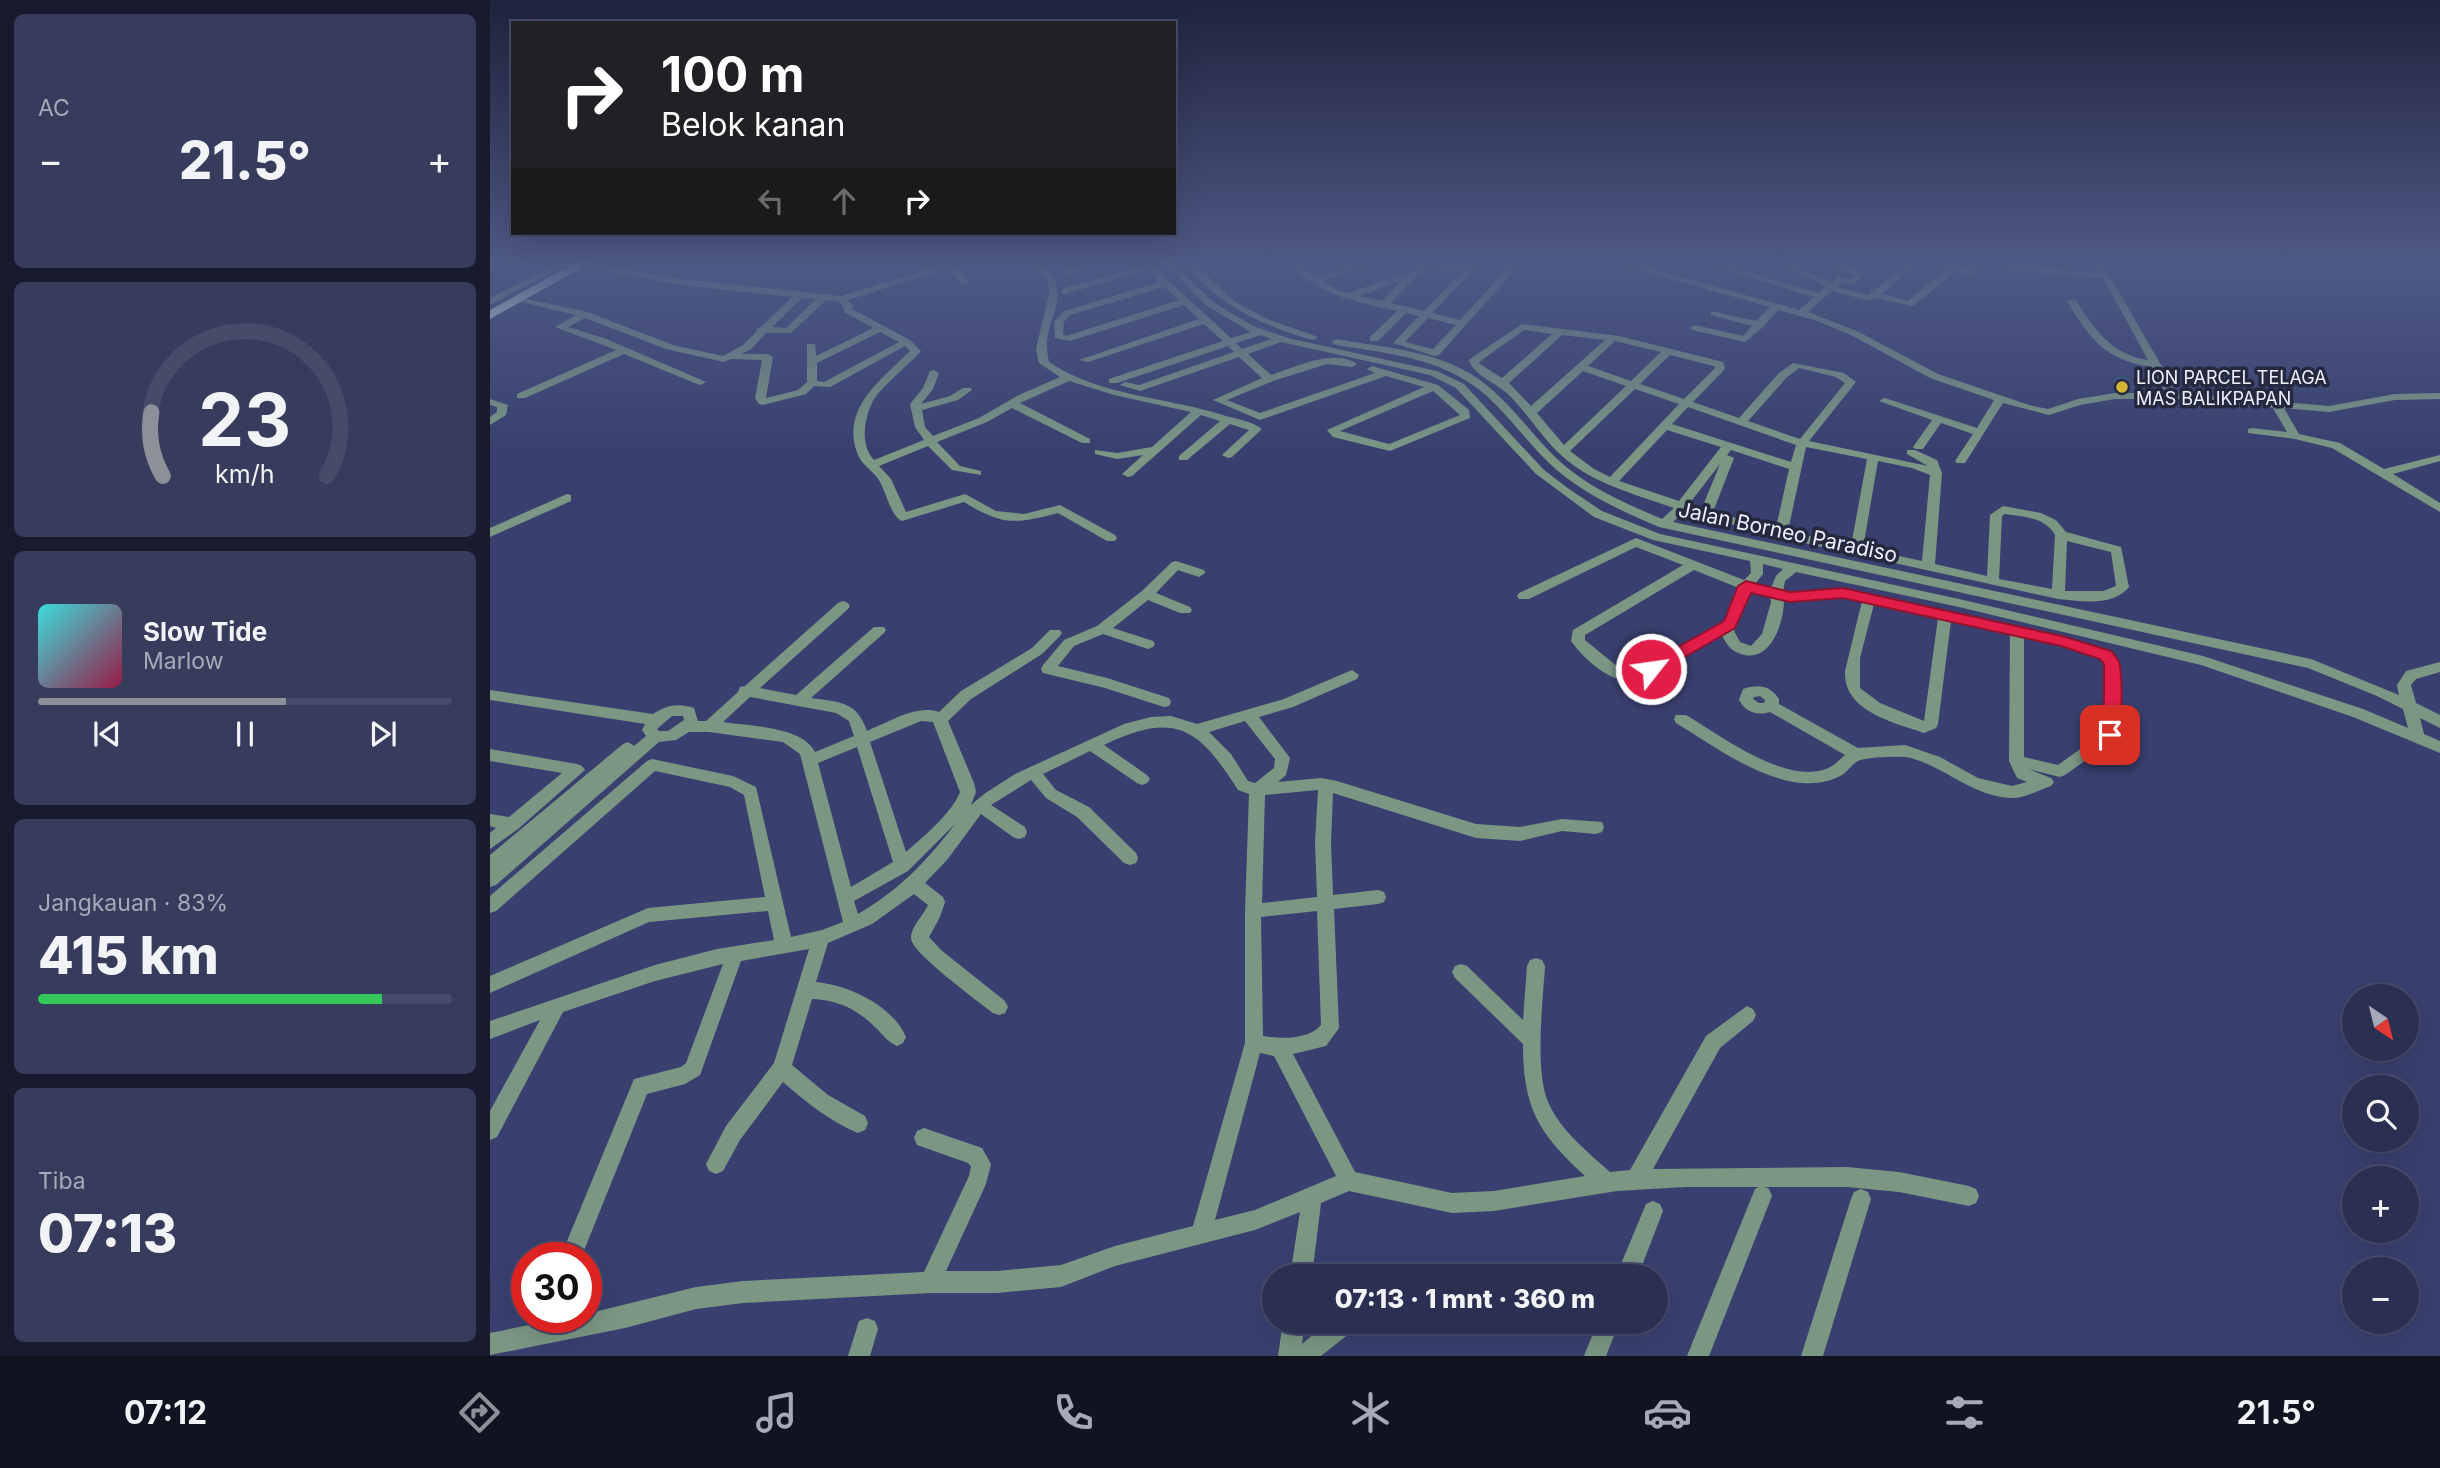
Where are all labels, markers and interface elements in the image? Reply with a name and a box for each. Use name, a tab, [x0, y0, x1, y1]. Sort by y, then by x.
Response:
text: 100 m	[661, 45, 805, 104]
icon: right	[546, 49, 637, 140]
text: AC	[38, 94, 70, 122]
text: Belok kanan	[661, 105, 845, 144]
text: 21.5°	[179, 129, 311, 192]
text: −	[38, 137, 63, 183]
text: +	[427, 137, 452, 183]
icon: left	[752, 182, 790, 220]
icon: ahead	[825, 182, 863, 220]
icon: right	[898, 182, 936, 220]
place label: LION PARCEL TELAGA MAS BALIKPAPAN	[2136, 367, 2327, 409]
text: 23	[199, 375, 291, 464]
marker: LION PARCEL TELAGA MAS BALIKPAPAN	[2114, 379, 2130, 395]
text: km/h	[215, 458, 275, 488]
street label: Jalan Borneo Paradiso	[1676, 497, 1900, 567]
text: Slow Tide	[143, 616, 267, 647]
position arrow	[1614, 632, 1688, 706]
text: Marlow	[143, 647, 223, 675]
pin	[2080, 705, 2140, 765]
icon: previous	[88, 715, 126, 753]
icon: pause	[226, 715, 264, 753]
icon: next	[364, 715, 402, 753]
icon: arrive	[2091, 716, 2129, 754]
text: Jangkauan · 83%	[38, 889, 228, 917]
text: 415 km	[38, 924, 219, 987]
north arrow	[2342, 984, 2418, 1060]
map controls	[2342, 984, 2419, 1334]
button: search	[2342, 1075, 2419, 1152]
button: +	[2342, 1166, 2419, 1243]
text: Tiba	[38, 1167, 86, 1195]
text: 07:13	[38, 1202, 177, 1265]
speed limit sign: 30	[511, 1242, 602, 1333]
button: −	[2342, 1257, 2419, 1334]
text: 07:13 · 1 mnt · 360 m	[1335, 1283, 1595, 1314]
icon: directions	[455, 1388, 504, 1437]
icon: music	[752, 1388, 801, 1437]
icon: phone	[1049, 1388, 1098, 1437]
icon: climate	[1346, 1388, 1395, 1437]
icon: car	[1643, 1388, 1692, 1437]
icon: filters	[1940, 1388, 1989, 1437]
text: 07:12	[124, 1393, 207, 1432]
text: 21.5°	[2237, 1393, 2316, 1432]

